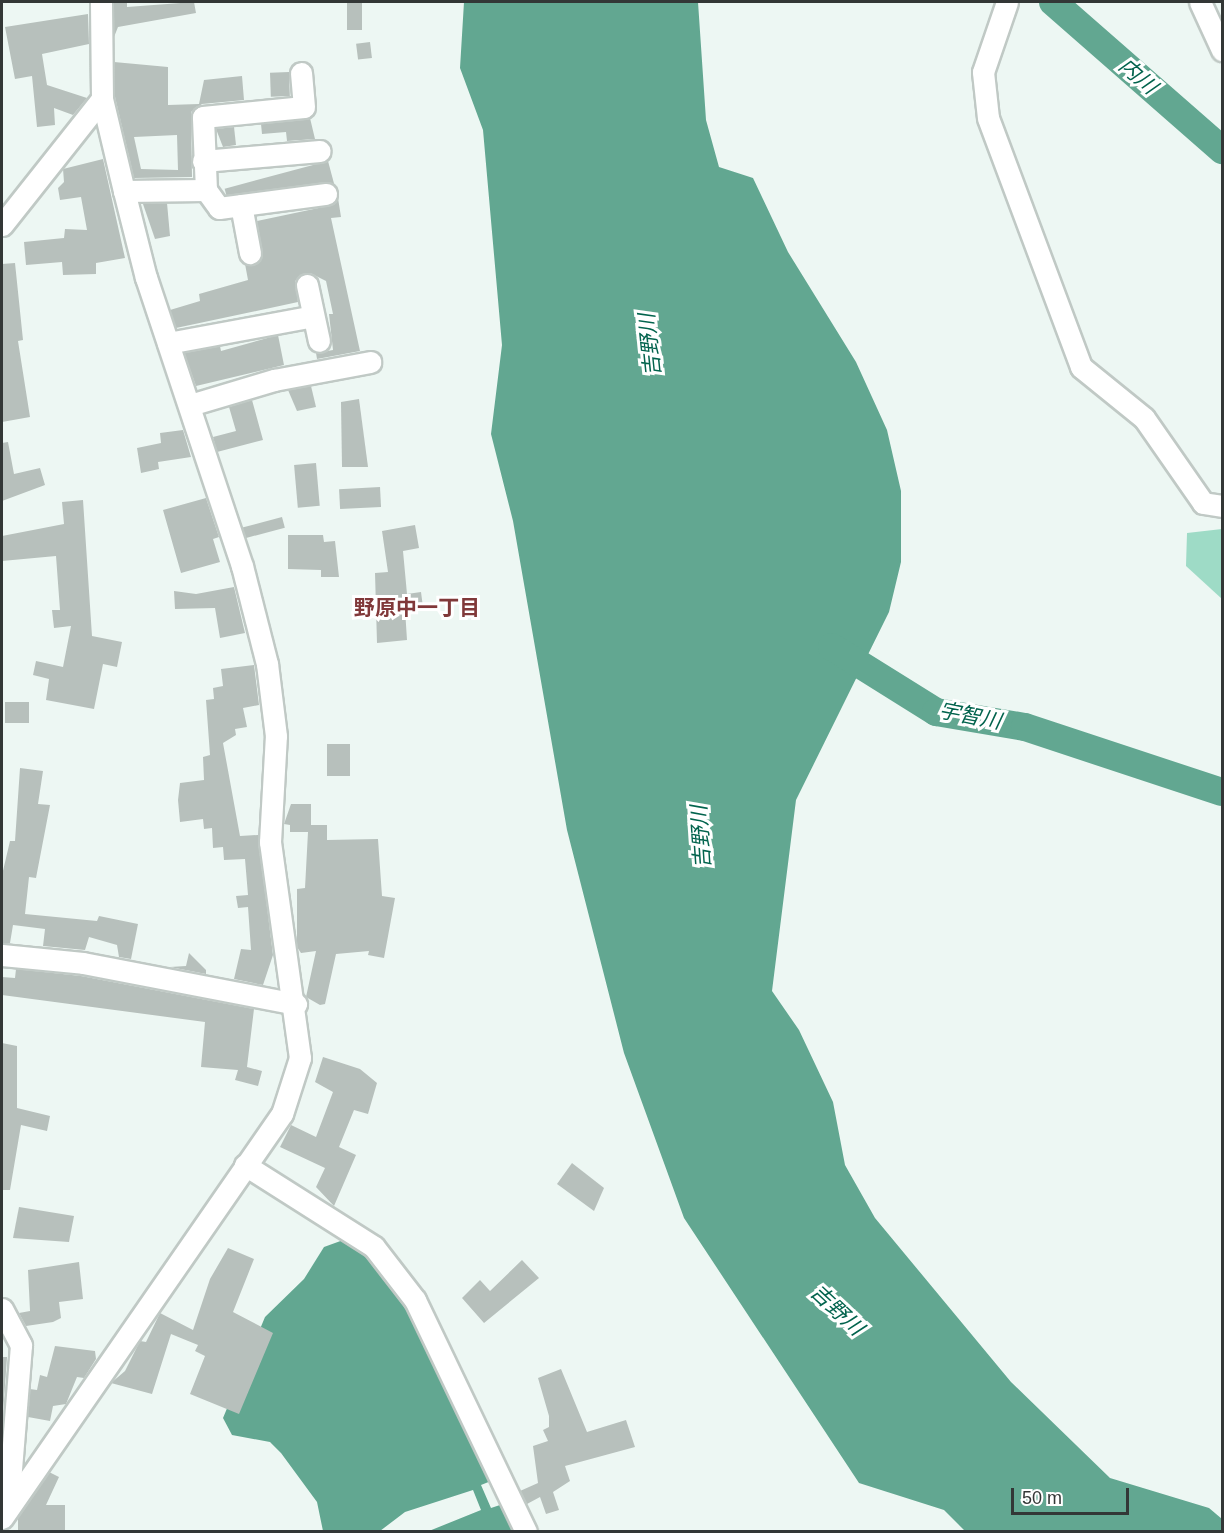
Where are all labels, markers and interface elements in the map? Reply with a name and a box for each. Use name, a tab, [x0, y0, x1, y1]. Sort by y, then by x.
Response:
water label: 内川	[1114, 53, 1162, 99]
water label: 吉野川	[634, 312, 666, 378]
district label: 野原中一丁目	[354, 595, 480, 621]
water label: 宇智川	[937, 698, 1003, 734]
water label: 吉野川	[686, 805, 716, 869]
water label: 吉野川	[805, 1279, 869, 1341]
scale bar	[1014, 1476, 1132, 1514]
text: 50 m	[1022, 1488, 1062, 1508]

